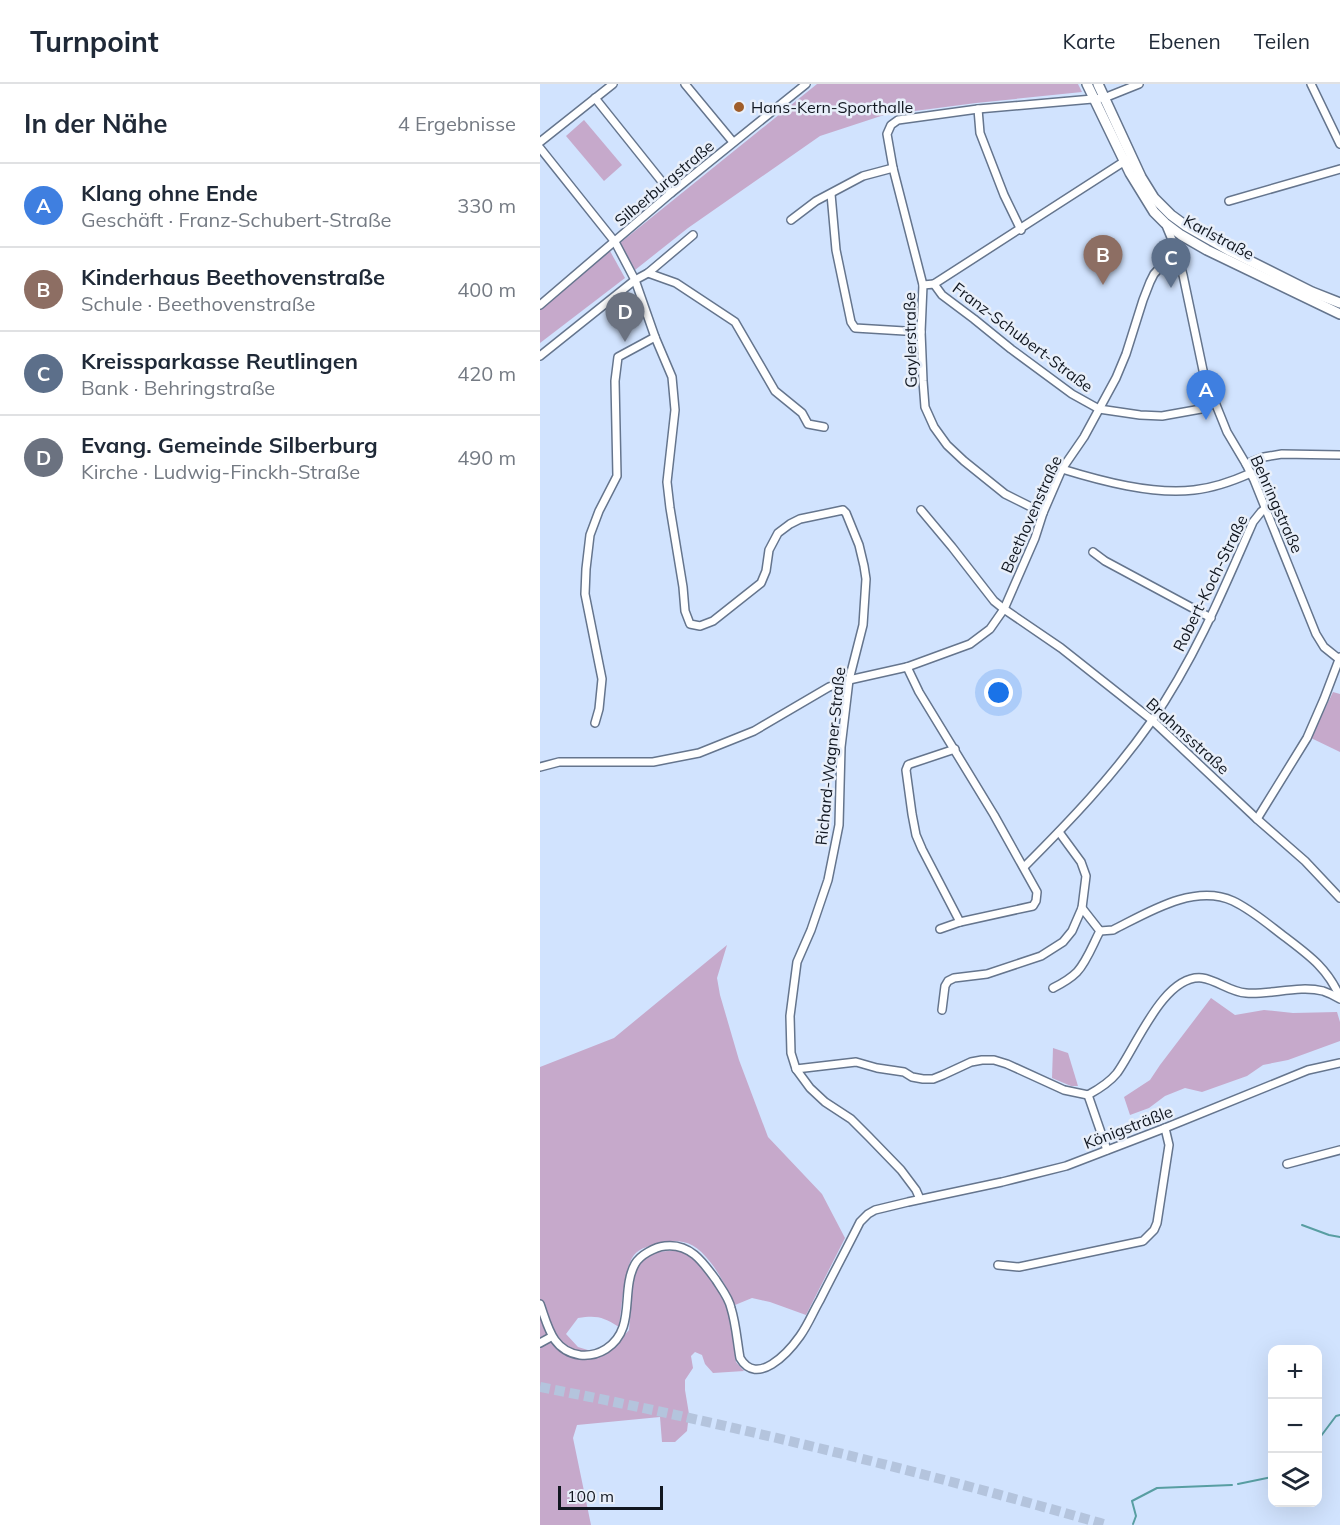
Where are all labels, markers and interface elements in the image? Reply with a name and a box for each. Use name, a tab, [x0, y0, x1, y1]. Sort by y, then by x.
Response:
text: Turnpoint	[30, 24, 159, 59]
text: Karte	[1063, 28, 1115, 54]
text: Ebenen	[1148, 28, 1221, 54]
text: Teilen	[1254, 28, 1310, 54]
place label: Hans-Kern-Sporthalle	[751, 97, 913, 117]
marker: Hans-Kern-Sporthalle	[732, 100, 746, 114]
text: In der Nähe	[24, 107, 168, 140]
text: 4 Ergebnisse	[398, 111, 516, 136]
street label: Silberburgstraße	[610, 136, 718, 230]
text: Klang ohne Ende	[81, 179, 258, 207]
text: A	[36, 193, 51, 218]
text: 330 m	[457, 193, 516, 218]
text: Geschäft · Franz-Schubert-Straße	[81, 207, 391, 232]
street label: Karlstraße	[1180, 210, 1258, 264]
pin: B	[1084, 236, 1122, 285]
pin: C	[1152, 238, 1190, 288]
text: Kinderhaus Beethovenstraße	[81, 263, 385, 291]
text: B	[37, 277, 50, 302]
text: 400 m	[457, 277, 516, 302]
street label: Franz-Schubert-Straße	[949, 278, 1097, 396]
text: Schule · Beethovenstraße	[81, 291, 315, 316]
pin: D	[606, 292, 644, 342]
street label: Gaylerstraße	[899, 292, 921, 388]
text: Kreissparkasse Reutlingen	[81, 347, 358, 375]
text: C	[37, 361, 50, 386]
text: 420 m	[457, 361, 516, 386]
pin: A	[1186, 370, 1226, 420]
text: Bank · Behringstraße	[81, 375, 275, 400]
text: Evang. Gemeinde Silberburg	[81, 431, 378, 459]
text: D	[36, 445, 51, 470]
text: 490 m	[457, 445, 516, 470]
street label: Beethovenstraße	[996, 452, 1066, 576]
street label: Behringstraße	[1246, 452, 1308, 556]
text: Kirche · Ludwig-Finckh-Straße	[81, 459, 360, 484]
street label: Robert-Koch-Straße	[1168, 511, 1252, 655]
street label: Richard-Wagner-Straße	[811, 666, 849, 846]
your location	[984, 678, 1013, 707]
street label: Brahmsstraße	[1142, 693, 1234, 779]
street label: Königsträßle	[1081, 1101, 1175, 1153]
map controls	[1268, 1345, 1322, 1507]
button: +	[1268, 1345, 1322, 1399]
button: −	[1268, 1399, 1322, 1453]
button: layers	[1268, 1453, 1322, 1507]
scale bar	[558, 1483, 663, 1510]
text: 100 m	[567, 1486, 614, 1506]

